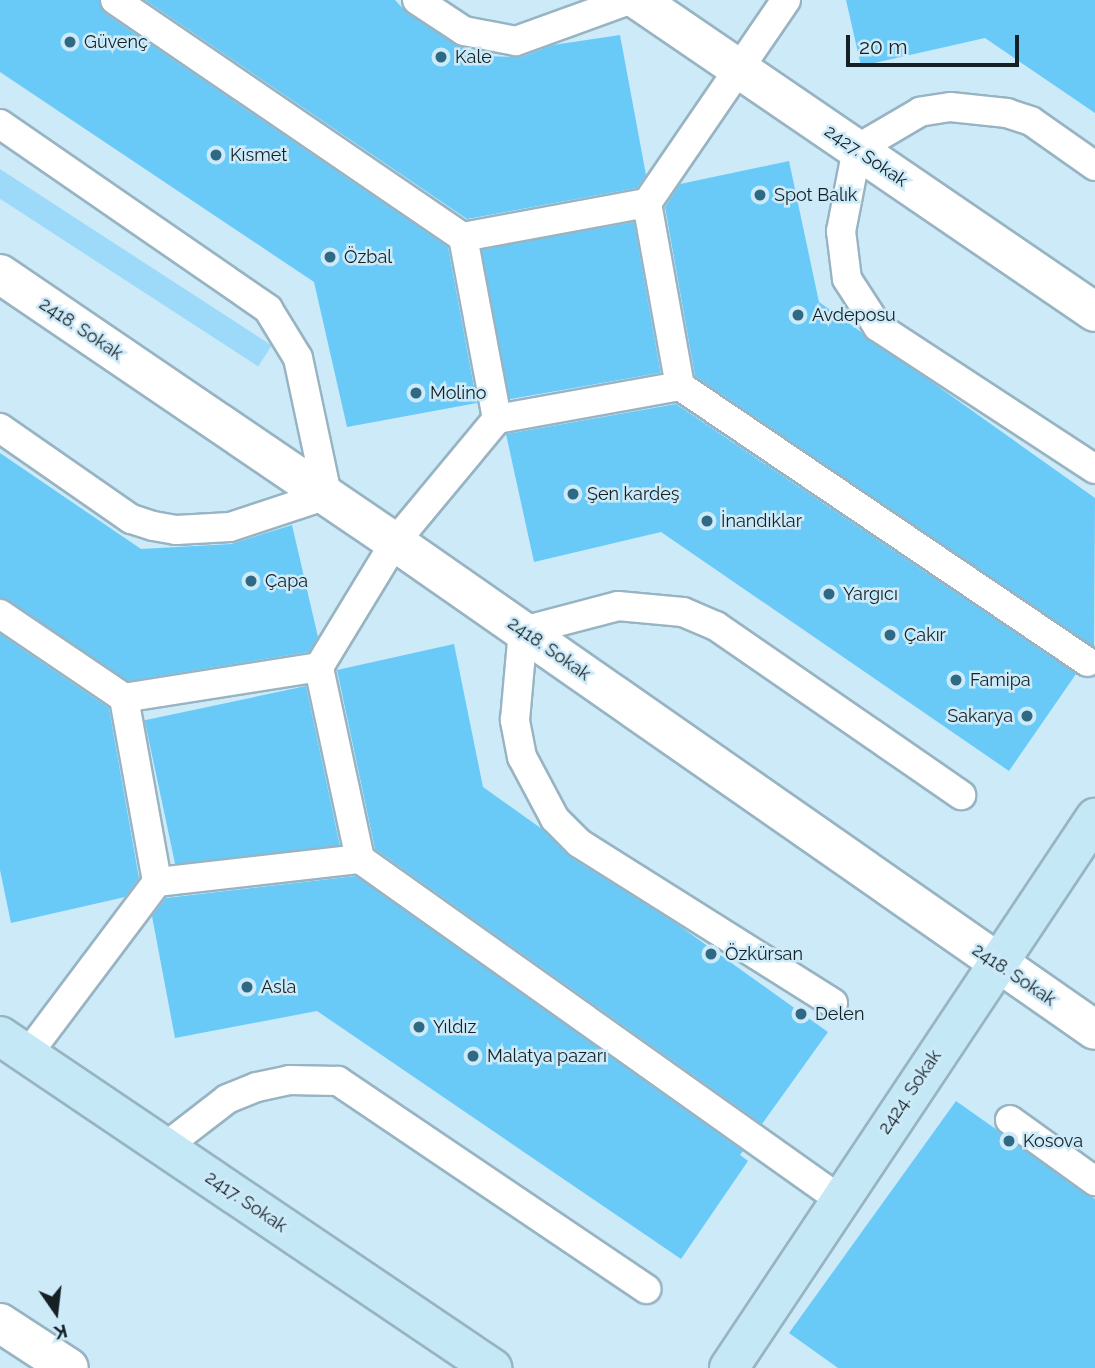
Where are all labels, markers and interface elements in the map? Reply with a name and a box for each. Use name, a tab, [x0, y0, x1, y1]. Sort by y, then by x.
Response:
scale bar	[850, 21, 1023, 65]
place label: Güvenç	[84, 31, 148, 53]
marker: Güvenç	[62, 34, 78, 50]
text: 20 m	[859, 34, 907, 59]
place label: Kale	[455, 46, 492, 68]
marker: Kale	[433, 49, 449, 65]
street label: 2427. Sokak	[820, 120, 912, 192]
place label: Kısmet	[230, 144, 287, 166]
marker: Kısmet	[208, 147, 224, 163]
place label: Spot Balık	[774, 184, 857, 206]
marker: Spot Balık	[752, 187, 768, 203]
place label: Özbal	[344, 246, 392, 268]
marker: Özbal	[322, 249, 338, 265]
street label: 2418. Sokak	[35, 293, 127, 365]
place label: Avdeposu	[812, 304, 896, 326]
marker: Avdeposu	[790, 307, 806, 323]
place label: Molino	[430, 382, 486, 404]
marker: Molino	[408, 385, 424, 401]
place label: Şen kardeş	[587, 483, 679, 505]
marker: Şen kardeş	[565, 486, 581, 502]
place label: İnandıklar	[721, 510, 802, 532]
marker: İnandıklar	[699, 513, 715, 529]
place label: Çapa	[265, 570, 308, 592]
marker: Çapa	[243, 573, 259, 589]
place label: Yargıcı	[843, 583, 898, 605]
marker: Yargıcı	[821, 586, 837, 602]
street label: 2418. Sokak	[503, 613, 595, 685]
place label: Çakır	[904, 624, 946, 646]
marker: Çakır	[882, 627, 898, 643]
place label: Famipa	[970, 669, 1031, 691]
marker: Famipa	[948, 672, 964, 688]
place label: Sakarya	[947, 705, 1013, 727]
marker: Sakarya	[1019, 708, 1035, 724]
street label: 2418. Sokak	[968, 939, 1060, 1011]
place label: Özkürsan	[725, 943, 803, 965]
marker: Özkürsan	[703, 946, 719, 962]
place label: Asla	[261, 976, 296, 998]
marker: Asla	[239, 979, 255, 995]
place label: Delen	[815, 1003, 864, 1025]
marker: Delen	[793, 1006, 809, 1022]
place label: Yıldız	[433, 1016, 476, 1038]
marker: Yıldız	[411, 1019, 427, 1035]
place label: Malatya pazarı	[487, 1045, 607, 1067]
street label: 2424. Sokak	[874, 1046, 946, 1138]
marker: Malatya pazarı	[465, 1048, 481, 1064]
place label: Kosova	[1023, 1130, 1083, 1152]
marker: Kosova	[1001, 1133, 1017, 1149]
street label: 2417. Sokak	[201, 1167, 291, 1237]
north arrow	[21, 1277, 91, 1347]
text: K	[52, 1320, 70, 1345]

